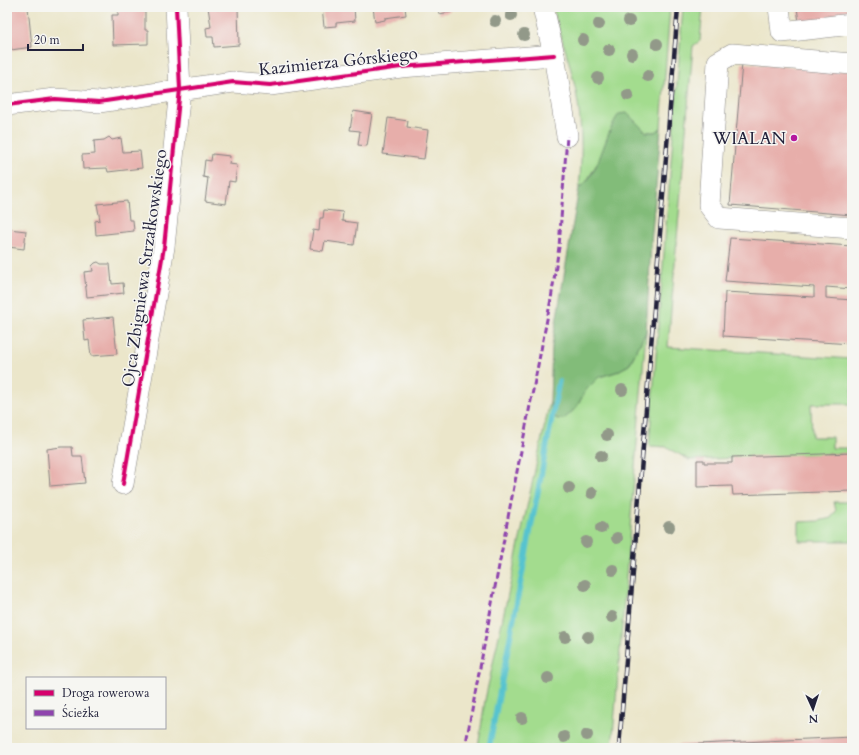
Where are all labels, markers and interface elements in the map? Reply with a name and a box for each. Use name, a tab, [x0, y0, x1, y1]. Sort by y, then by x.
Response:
scale bar	[28, 26, 83, 52]
text: 20 m	[34, 32, 61, 48]
street label: Kazimierza Górskiego	[257, 42, 419, 81]
place label: WIALAN	[711, 127, 786, 150]
marker: WIALAN	[789, 133, 799, 143]
street label: Ojca Zbigniewa Strzałkowskiego	[116, 148, 173, 389]
legend	[26, 677, 166, 729]
text: Droga rowerowa	[62, 685, 150, 701]
north arrow	[793, 689, 833, 729]
text: Ścieżka	[62, 704, 100, 721]
text: N	[808, 711, 819, 726]

